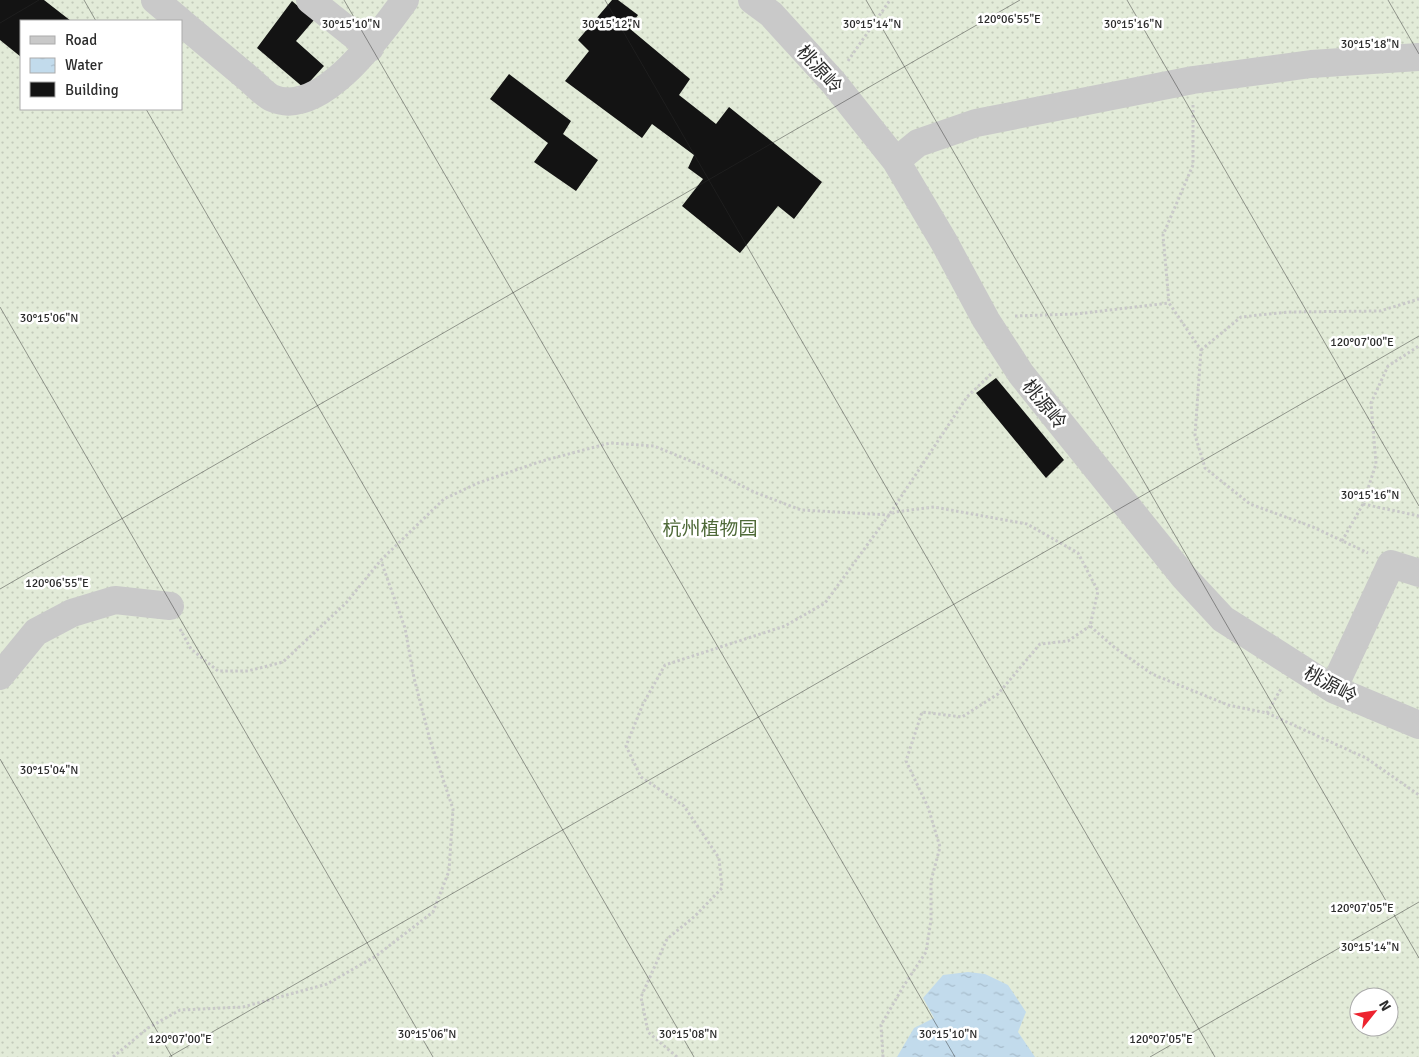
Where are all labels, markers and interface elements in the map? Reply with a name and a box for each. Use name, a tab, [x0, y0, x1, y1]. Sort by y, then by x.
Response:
text: 120°06'55"E	[977, 12, 1041, 27]
text: 30°15'10"N	[322, 17, 380, 32]
text: 30°15'12"N	[582, 17, 640, 32]
text: 30°15'14"N	[843, 17, 901, 32]
text: 30°15'16"N	[1104, 17, 1162, 32]
legend	[20, 20, 182, 110]
text: Road	[65, 31, 97, 49]
text: 30°15'18"N	[1341, 37, 1399, 52]
street label: 桃源岭	[791, 40, 847, 99]
text: Water	[65, 56, 103, 74]
text: Building	[65, 81, 119, 99]
text: 30°15'06"N	[20, 311, 78, 326]
text: 120°07'00"E	[1330, 335, 1394, 350]
street label: 桃源岭	[1017, 375, 1071, 434]
text: 30°15'16"N	[1341, 488, 1399, 503]
park label: 杭州植物园	[662, 517, 758, 541]
text: 120°06'55"E	[25, 576, 89, 591]
street label: 桃源岭	[1300, 661, 1361, 709]
text: 30°15'04"N	[20, 763, 78, 778]
text: 120°07'05"E	[1330, 901, 1394, 916]
text: 30°15'14"N	[1341, 940, 1399, 955]
north arrow	[1349, 987, 1399, 1037]
text: N	[1375, 997, 1395, 1014]
text: 30°15'06"N	[398, 1027, 456, 1042]
text: 30°15'08"N	[659, 1027, 717, 1042]
text: 30°15'10"N	[919, 1027, 977, 1042]
text: 120°07'00"E	[148, 1032, 212, 1047]
text: 120°07'05"E	[1129, 1032, 1193, 1047]

